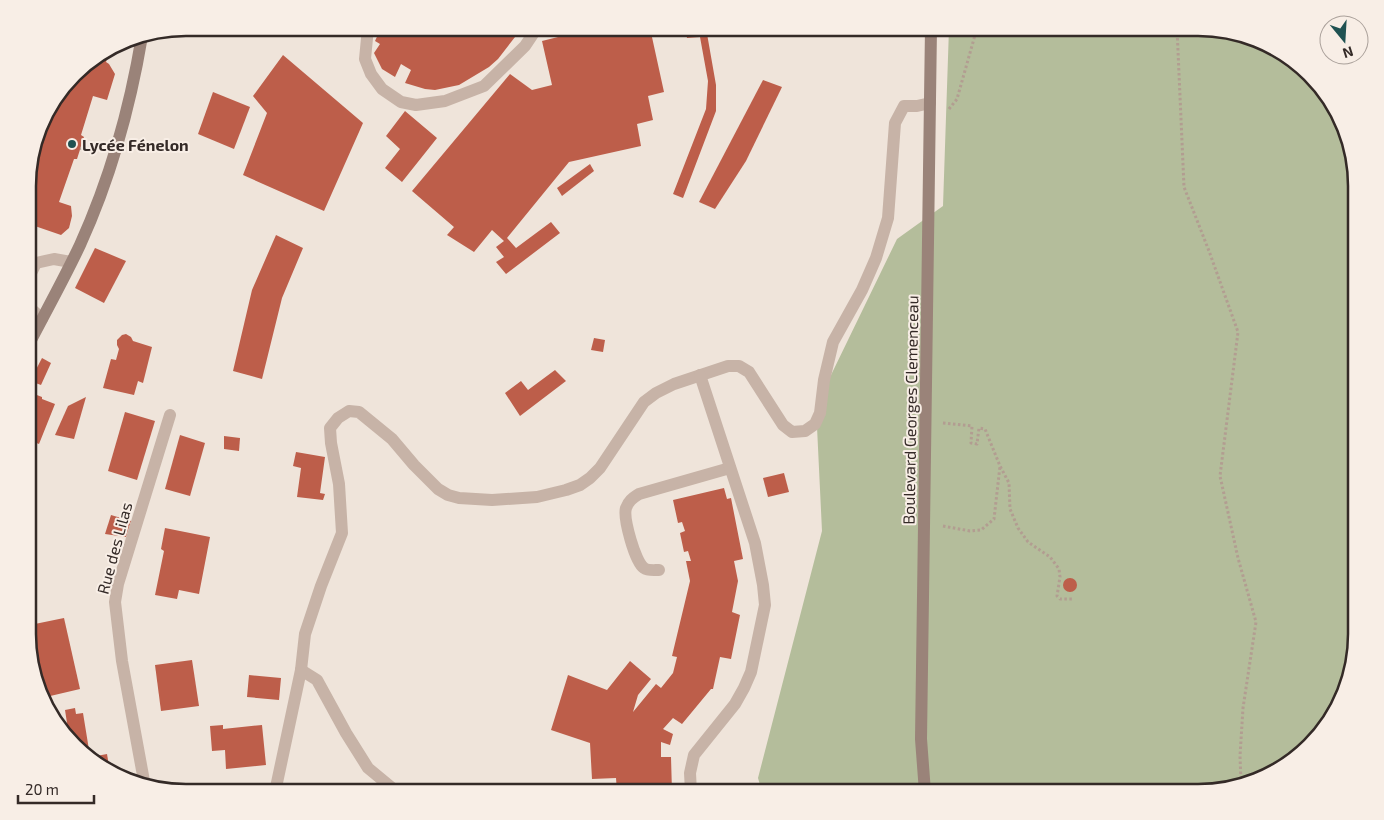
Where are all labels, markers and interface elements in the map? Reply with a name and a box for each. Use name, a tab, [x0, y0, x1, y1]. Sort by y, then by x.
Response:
north arrow	[1319, 15, 1369, 65]
text: N	[1341, 43, 1356, 62]
place label: Lycée Fénelon	[82, 135, 189, 155]
marker: Lycée Fénelon	[66, 138, 78, 150]
street label: Boulevard Georges Clemenceau	[898, 295, 922, 525]
street label: Rue des Lilas	[93, 500, 135, 596]
scale bar	[18, 772, 94, 804]
text: 20 m	[25, 780, 59, 798]

